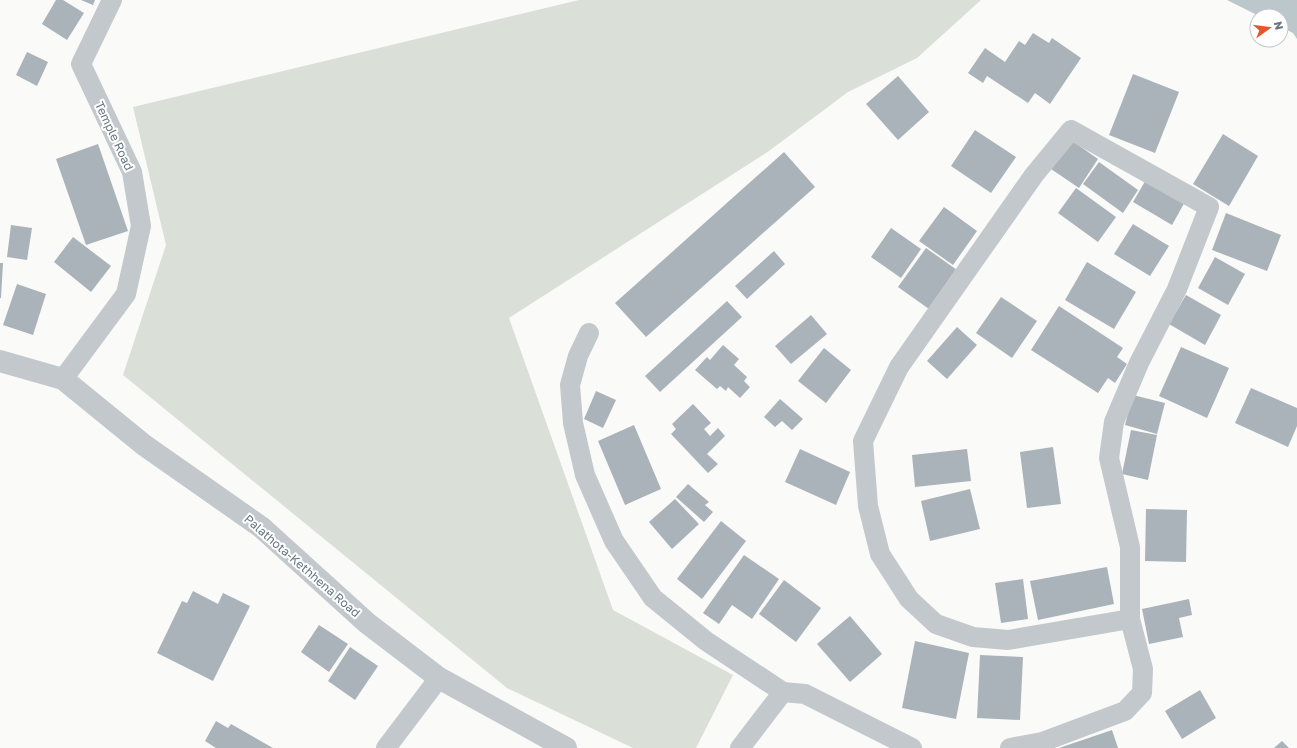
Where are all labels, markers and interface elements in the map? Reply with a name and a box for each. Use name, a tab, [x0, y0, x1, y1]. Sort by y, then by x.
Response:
north arrow	[1249, 8, 1289, 48]
text: N	[1272, 20, 1287, 31]
street label: Temple Road	[92, 99, 137, 173]
street label: Palathota-Kethhena Road	[241, 511, 363, 620]

